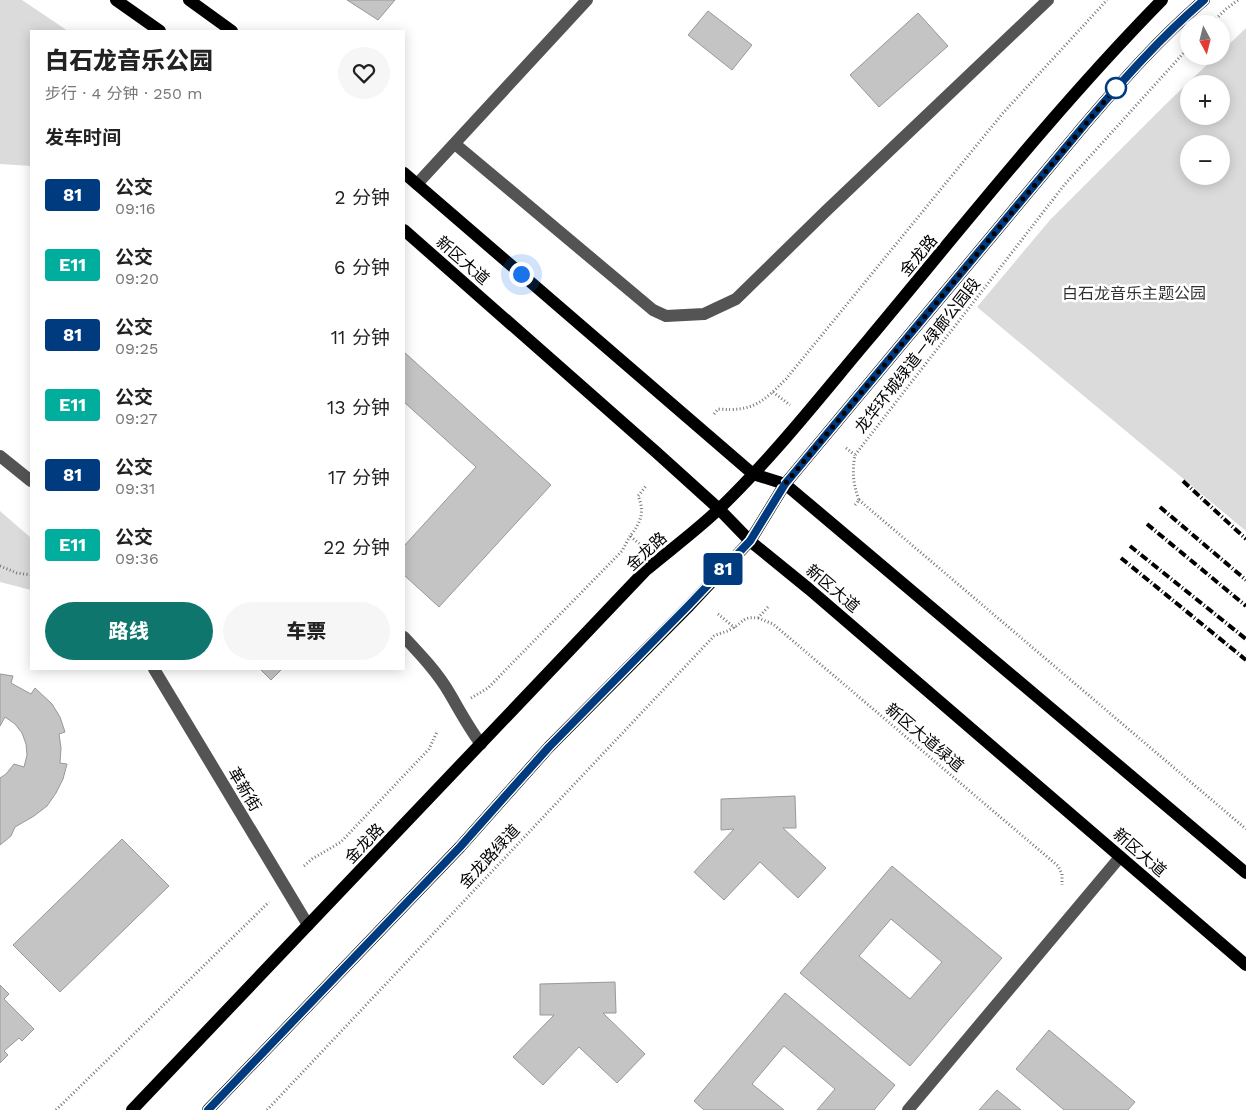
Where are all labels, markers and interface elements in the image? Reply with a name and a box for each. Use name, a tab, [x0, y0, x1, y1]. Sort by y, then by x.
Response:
north arrow	[1180, 15, 1230, 65]
map controls	[1180, 15, 1230, 185]
text: 白石龙音乐公园	[45, 47, 213, 75]
button: heart	[338, 47, 390, 99]
button: +	[1180, 75, 1230, 125]
unlabelled marker	[1105, 77, 1127, 99]
text: 步行 · 4 分钟 · 250 m	[45, 84, 203, 103]
text: 发车时间	[45, 126, 121, 149]
button: −	[1180, 135, 1230, 185]
text: 公交	[115, 176, 153, 199]
text: 81	[63, 184, 82, 205]
text: 2 分钟	[334, 186, 390, 209]
text: 09:16	[115, 199, 156, 218]
street label: 金龙路	[896, 231, 941, 280]
street label: 新区大道	[432, 232, 493, 289]
text: 公交	[115, 246, 153, 269]
text: E11	[59, 254, 86, 275]
text: 6 分钟	[334, 256, 390, 279]
your location	[509, 262, 534, 287]
text: 09:20	[115, 269, 159, 288]
street label: 龙华环城绿道－绿廊公园段	[851, 274, 984, 437]
park label: 白石龙音乐主题公园	[1062, 284, 1206, 303]
text: 公交	[115, 316, 153, 339]
text: 81	[63, 324, 82, 345]
text: 11 分钟	[331, 326, 390, 349]
text: 09:25	[115, 339, 158, 358]
text: 公交	[115, 386, 153, 409]
text: E11	[59, 394, 86, 415]
text: 13 分钟	[327, 396, 390, 419]
text: 09:27	[115, 409, 158, 428]
text: 公交	[115, 456, 153, 479]
text: 81	[63, 464, 82, 485]
text: 17 分钟	[328, 466, 390, 489]
text: 09:31	[115, 479, 155, 498]
text: 公交	[115, 526, 153, 549]
street label: 金龙路	[622, 528, 671, 574]
text: E11	[59, 534, 86, 555]
text: 22 分钟	[323, 536, 390, 559]
text: 09:36	[115, 549, 159, 568]
line badge: 81	[700, 553, 746, 585]
text: 81	[713, 558, 733, 579]
street label: 新区大道	[802, 561, 863, 616]
button: 路线	[45, 602, 213, 660]
button: 车票	[223, 602, 390, 660]
street label: 新区大道绿道	[882, 699, 968, 776]
street label: 革新街	[224, 764, 265, 815]
street label: 金龙路	[341, 819, 388, 867]
street label: 金龙路绿道	[455, 821, 524, 892]
street label: 新区大道	[1109, 824, 1170, 881]

